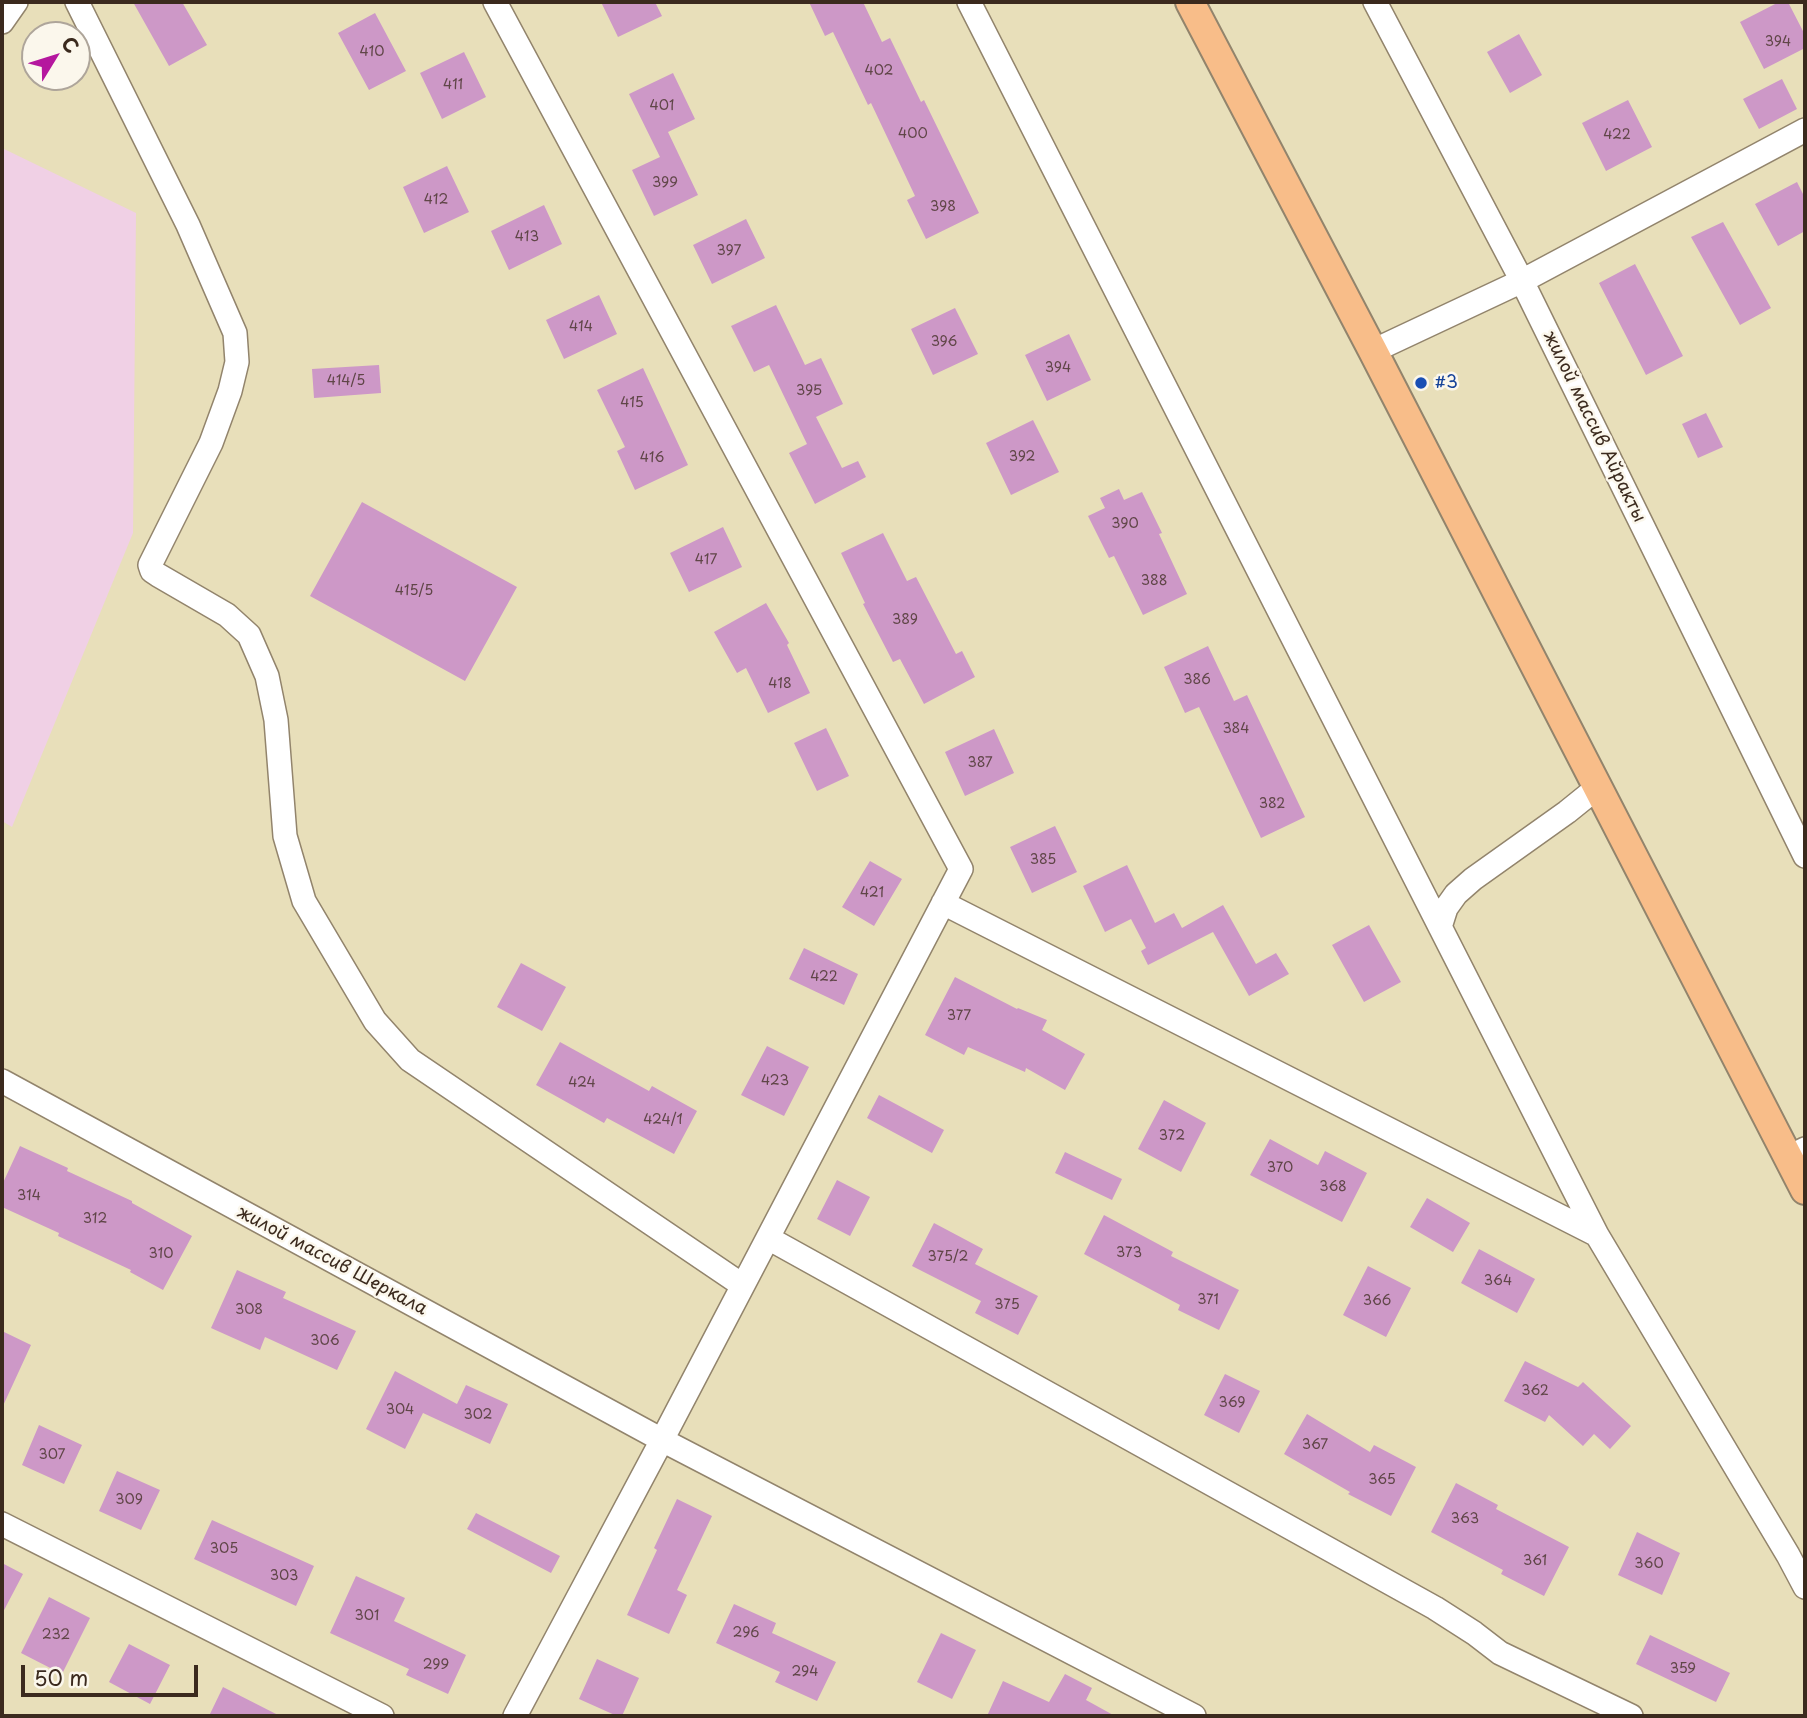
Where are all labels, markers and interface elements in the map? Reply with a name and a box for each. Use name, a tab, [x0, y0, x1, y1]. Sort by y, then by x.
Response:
north arrow	[21, 21, 91, 91]
text: С	[56, 30, 86, 59]
house number: 394	[1765, 34, 1791, 50]
house number: 410	[360, 44, 384, 60]
house number: 402	[865, 63, 893, 79]
house number: 411	[443, 77, 463, 93]
house number: 401	[650, 98, 674, 114]
house number: 400	[898, 126, 928, 142]
house number: 422	[1603, 127, 1631, 143]
house number: 399	[652, 175, 678, 191]
house number: 412	[424, 192, 448, 208]
house number: 398	[930, 199, 956, 215]
house number: 413	[515, 229, 539, 245]
house number: 397	[717, 243, 741, 259]
house number: 414	[569, 319, 593, 335]
street label: жилой массив Айракты	[1538, 328, 1650, 526]
house number: 396	[931, 334, 957, 350]
house number: 394	[1045, 360, 1071, 376]
place label: #3	[1435, 372, 1458, 394]
house number: 414/5	[327, 373, 365, 389]
marker: #3	[1413, 375, 1429, 391]
house number: 395	[796, 383, 822, 399]
house number: 415	[620, 395, 644, 411]
house number: 392	[1009, 449, 1035, 465]
house number: 416	[640, 450, 664, 466]
house number: 390	[1111, 516, 1139, 532]
house number: 417	[695, 552, 717, 568]
house number: 388	[1141, 573, 1167, 589]
house number: 415/5	[395, 583, 433, 599]
house number: 389	[892, 612, 918, 628]
house number: 386	[1183, 672, 1211, 688]
house number: 418	[768, 676, 792, 692]
house number: 384	[1222, 721, 1250, 737]
house number: 387	[967, 755, 993, 771]
house number: 382	[1259, 796, 1285, 812]
house number: 385	[1030, 852, 1056, 868]
house number: 421	[860, 885, 884, 901]
house number: 422	[810, 969, 838, 985]
house number: 377	[947, 1008, 971, 1024]
house number: 423	[761, 1073, 789, 1089]
house number: 424	[568, 1075, 596, 1091]
house number: 424/1	[643, 1112, 683, 1128]
house number: 372	[1159, 1128, 1185, 1144]
house number: 370	[1267, 1160, 1293, 1176]
house number: 368	[1319, 1179, 1347, 1195]
house number: 314	[17, 1188, 41, 1204]
street label: жилой массив Шеркала	[233, 1202, 431, 1320]
house number: 312	[83, 1211, 107, 1227]
house number: 373	[1116, 1245, 1142, 1261]
house number: 310	[149, 1246, 173, 1262]
house number: 375/2	[928, 1249, 968, 1265]
house number: 364	[1484, 1273, 1512, 1289]
house number: 371	[1197, 1292, 1219, 1308]
house number: 366	[1363, 1293, 1391, 1309]
house number: 375	[994, 1297, 1020, 1313]
house number: 308	[235, 1302, 263, 1318]
house number: 306	[310, 1333, 340, 1349]
house number: 362	[1521, 1383, 1549, 1399]
house number: 369	[1219, 1395, 1245, 1411]
house number: 304	[386, 1402, 414, 1418]
house number: 302	[464, 1407, 492, 1423]
house number: 367	[1302, 1437, 1328, 1453]
house number: 307	[39, 1447, 65, 1463]
house number: 365	[1368, 1472, 1396, 1488]
house number: 309	[115, 1492, 143, 1508]
house number: 363	[1451, 1511, 1479, 1527]
house number: 305	[210, 1541, 238, 1557]
house number: 361	[1523, 1553, 1547, 1569]
house number: 360	[1634, 1556, 1664, 1572]
house number: 303	[270, 1568, 298, 1584]
house number: 301	[355, 1608, 379, 1624]
house number: 296	[733, 1625, 759, 1641]
house number: 232	[42, 1627, 70, 1643]
scale bar	[24, 1652, 201, 1696]
house number: 299	[423, 1657, 449, 1673]
text: 50 m	[34, 1661, 88, 1693]
house number: 359	[1670, 1661, 1696, 1677]
house number: 294	[791, 1664, 819, 1680]

